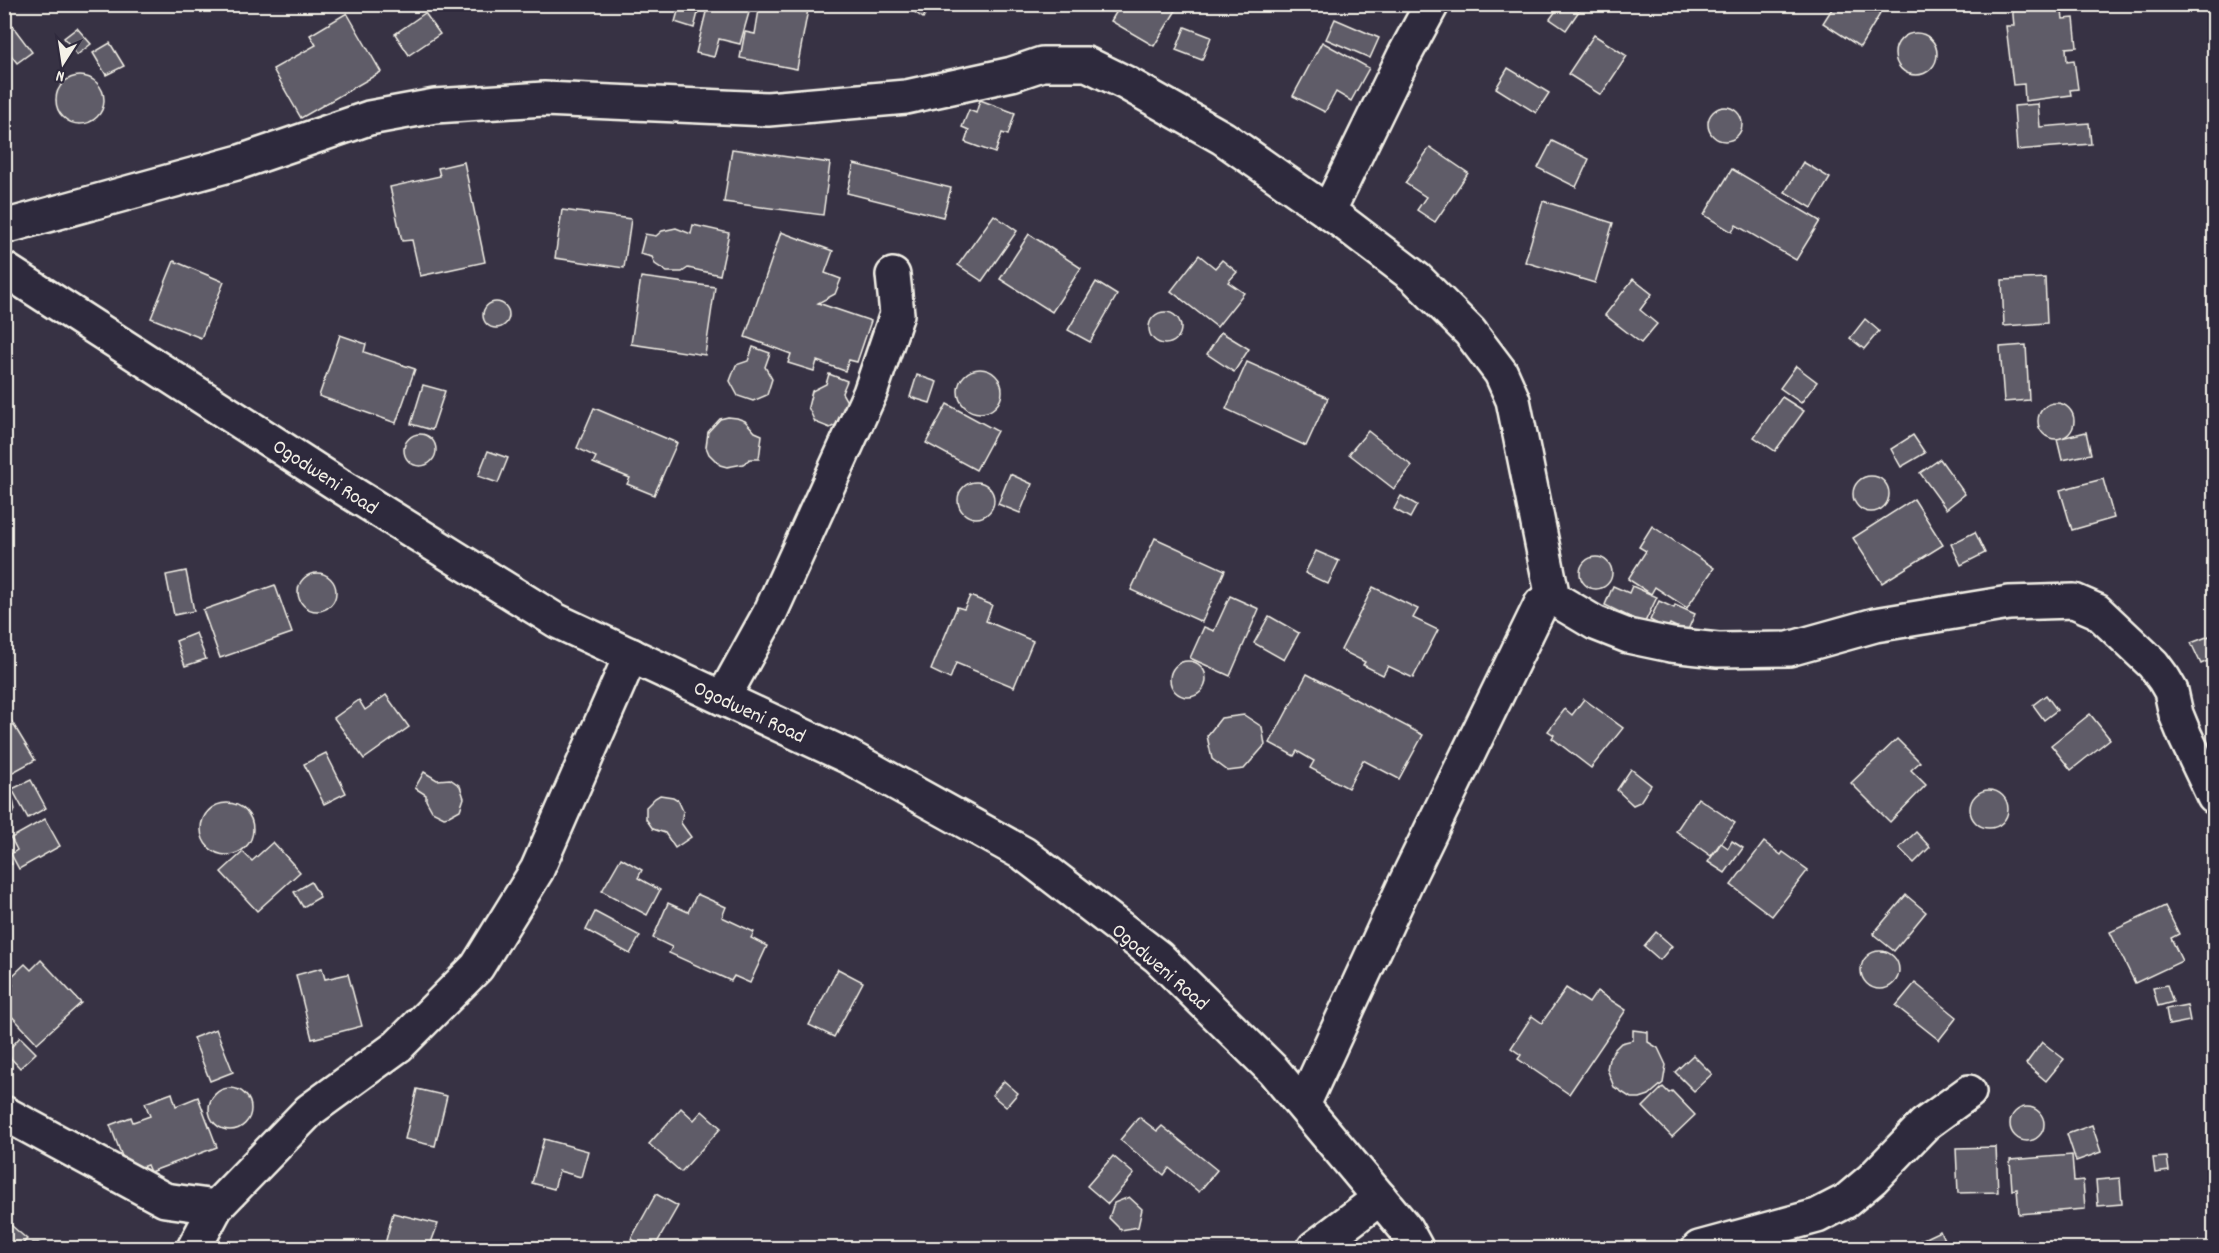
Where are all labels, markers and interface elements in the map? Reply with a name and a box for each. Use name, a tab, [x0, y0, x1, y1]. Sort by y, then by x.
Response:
north arrow	[33, 33, 93, 93]
text: N	[54, 63, 67, 87]
street label: Ogodweni Road	[266, 433, 383, 524]
street label: Ogodweni Road	[688, 675, 810, 753]
street label: Ogodweni Road	[1104, 917, 1214, 1019]

